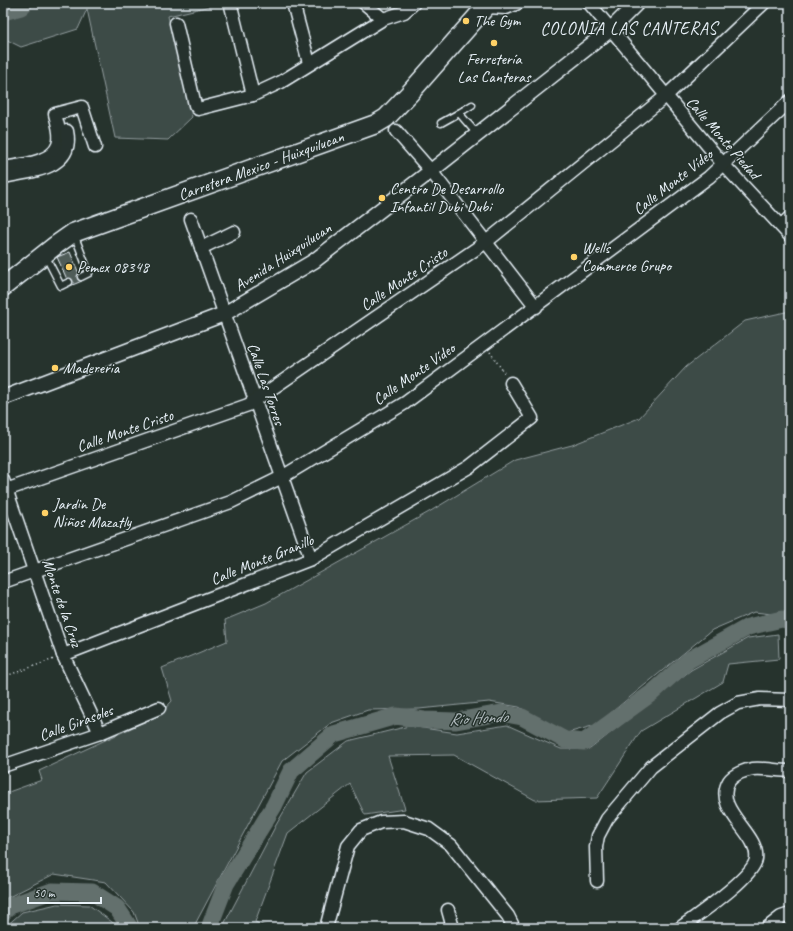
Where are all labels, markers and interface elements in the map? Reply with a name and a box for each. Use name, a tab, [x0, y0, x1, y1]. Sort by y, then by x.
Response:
place label: The Gym	[474, 11, 522, 31]
marker: The Gym	[461, 16, 471, 26]
district label: COLONIA LAS CANTERAS	[541, 18, 720, 39]
marker: Ferretería Las Canteras	[489, 38, 499, 48]
place label: Ferretería Las Canteras	[457, 49, 532, 87]
street label: Calle Monte Piedad	[682, 93, 766, 185]
street label: Carretera Mexico - Huixquilucan	[176, 126, 347, 205]
street label: Calle Monte Vídeo	[629, 143, 719, 219]
place label: Centro De Desarrollo Infantil Dubi Dubi	[390, 179, 505, 217]
marker: Centro De Desarrollo Infantil Dubi Dubi	[377, 193, 387, 203]
street label: Avenida Huixquilucan	[231, 218, 336, 296]
place label: Wells Commerce Grupo	[582, 238, 673, 276]
street label: Calle Monte Cristo	[357, 242, 452, 315]
marker: Wells Commerce Grupo	[569, 252, 579, 262]
place label: Pemex 08348	[77, 257, 151, 277]
marker: Pemex 08348	[64, 262, 74, 272]
street label: Calle Monte Vídeo	[369, 337, 461, 410]
street label: Calle Las Torres	[243, 340, 290, 429]
place label: Madereria	[63, 358, 121, 378]
marker: Madereria	[50, 363, 60, 373]
street label: Calle Monte Cristo	[74, 405, 177, 457]
place label: Jardin De Niños Mazatly	[52, 494, 133, 532]
marker: Jardin De Niños Mazatly	[40, 508, 50, 518]
street label: Calle Monte Granillo	[208, 530, 318, 590]
street label: Monte de la Cruz	[38, 556, 87, 651]
street label: Calle Girasoles	[36, 700, 117, 746]
water label: Rio Hondo	[448, 706, 511, 730]
scale bar	[28, 879, 101, 905]
text: 50 m	[34, 885, 56, 901]

